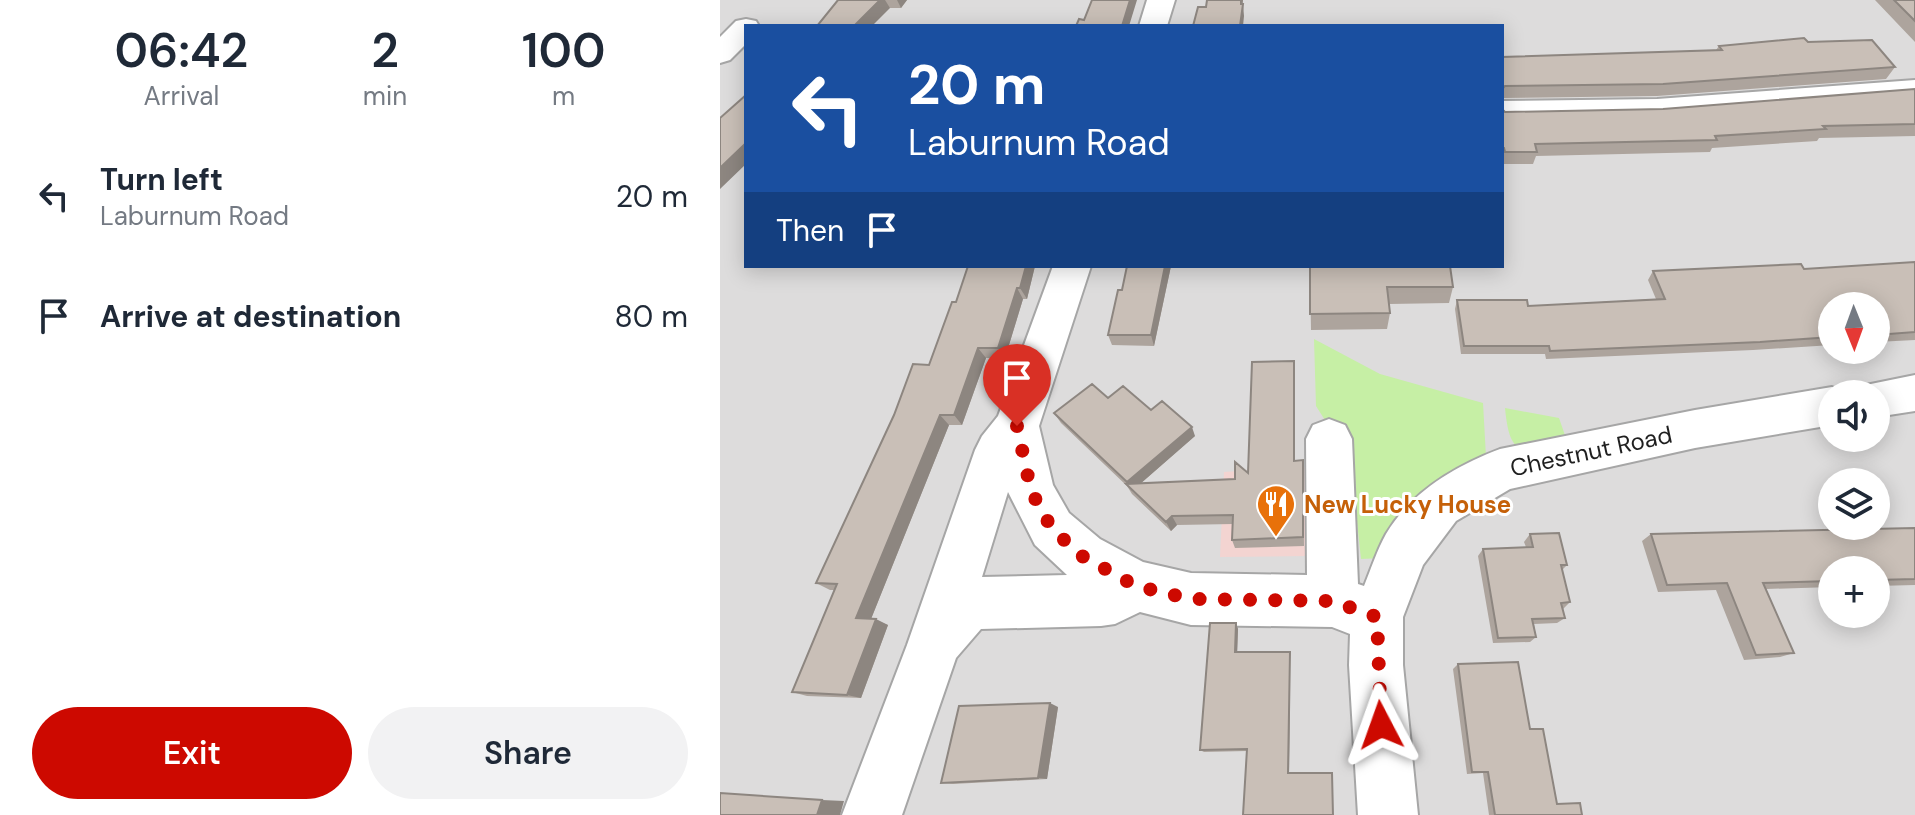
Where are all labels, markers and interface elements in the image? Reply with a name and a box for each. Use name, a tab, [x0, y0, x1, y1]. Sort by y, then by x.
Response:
text: 06:42	[115, 19, 248, 82]
text: 2	[371, 19, 399, 82]
text: 100	[522, 19, 605, 82]
text: 20 m	[908, 48, 1045, 121]
icon: left	[776, 56, 880, 160]
text: Arrival	[144, 79, 219, 113]
text: min	[363, 79, 407, 113]
text: m	[552, 79, 575, 113]
text: Laburnum Road	[908, 119, 1170, 166]
text: Turn left	[100, 160, 223, 199]
icon: left	[32, 174, 76, 218]
text: 20 m	[616, 177, 688, 216]
text: Laburnum Road	[100, 199, 289, 233]
icon: arrive	[860, 208, 904, 252]
text: Then	[776, 211, 844, 250]
north arrow	[1818, 292, 1890, 364]
map controls	[1818, 292, 1890, 628]
icon: arrive	[32, 294, 76, 338]
text: Arrive at destination	[100, 297, 401, 336]
text: 80 m	[615, 297, 688, 336]
pin	[983, 344, 1051, 426]
icon: arrive	[995, 356, 1039, 400]
button: sound	[1818, 380, 1890, 452]
street label: Chestnut Road	[1507, 419, 1675, 483]
button: layers	[1818, 468, 1890, 540]
restaurant icon: New Lucky House	[1255, 483, 1297, 538]
place label: New Lucky House	[1304, 489, 1511, 520]
button: +	[1818, 556, 1890, 628]
position arrow	[1339, 683, 1423, 767]
button: Exit	[32, 707, 352, 799]
button: Share	[368, 707, 688, 799]

